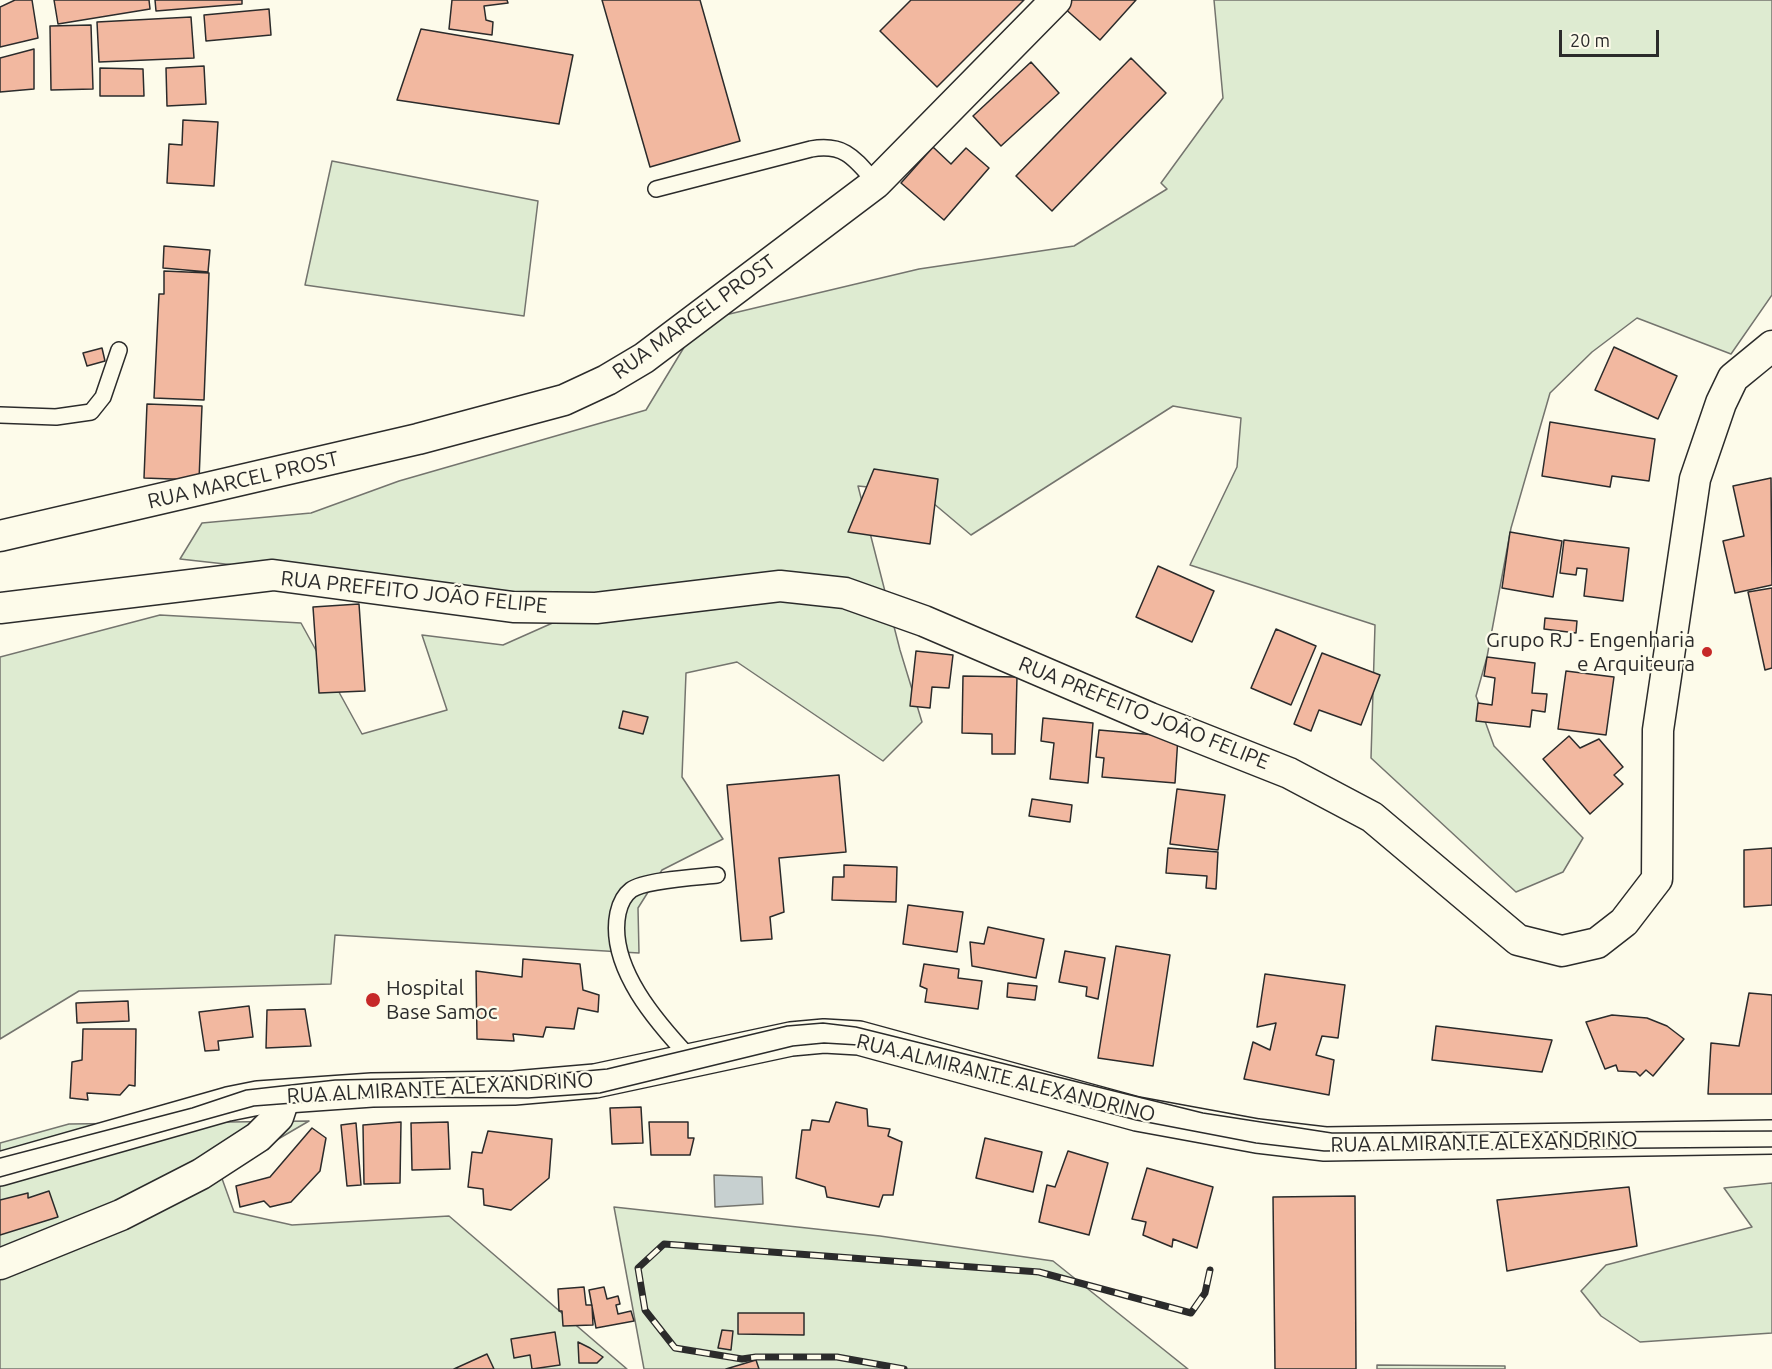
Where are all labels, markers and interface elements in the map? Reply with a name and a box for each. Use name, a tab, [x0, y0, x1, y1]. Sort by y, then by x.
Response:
scale bar	[1562, 18, 1662, 56]
text: 20 m	[1570, 30, 1610, 50]
street label: RUA MARCEL PROST	[608, 249, 780, 385]
street label: RUA MARCEL PROST	[145, 446, 341, 514]
street label: RUA PREFEITO JOÃO FELIPE	[279, 565, 549, 619]
place label: Grupo RJ - Engenharia e Arquiteura	[1486, 627, 1695, 677]
marker: Grupo RJ - Engenharia e Arquiteura	[1700, 645, 1714, 659]
street label: RUA PREFEITO JOÃO FELIPE	[1015, 651, 1273, 775]
place label: Hospital Base Samoc	[386, 975, 498, 1025]
marker: Hospital Base Samoc	[364, 991, 382, 1009]
street label: RUA ALMIRANTE ALEXANDRINO	[854, 1029, 1158, 1127]
street label: RUA ALMIRANTE ALEXANDRINO	[286, 1067, 594, 1109]
street label: RUA ALMIRANTE ALEXANDRINO	[1330, 1127, 1638, 1157]

